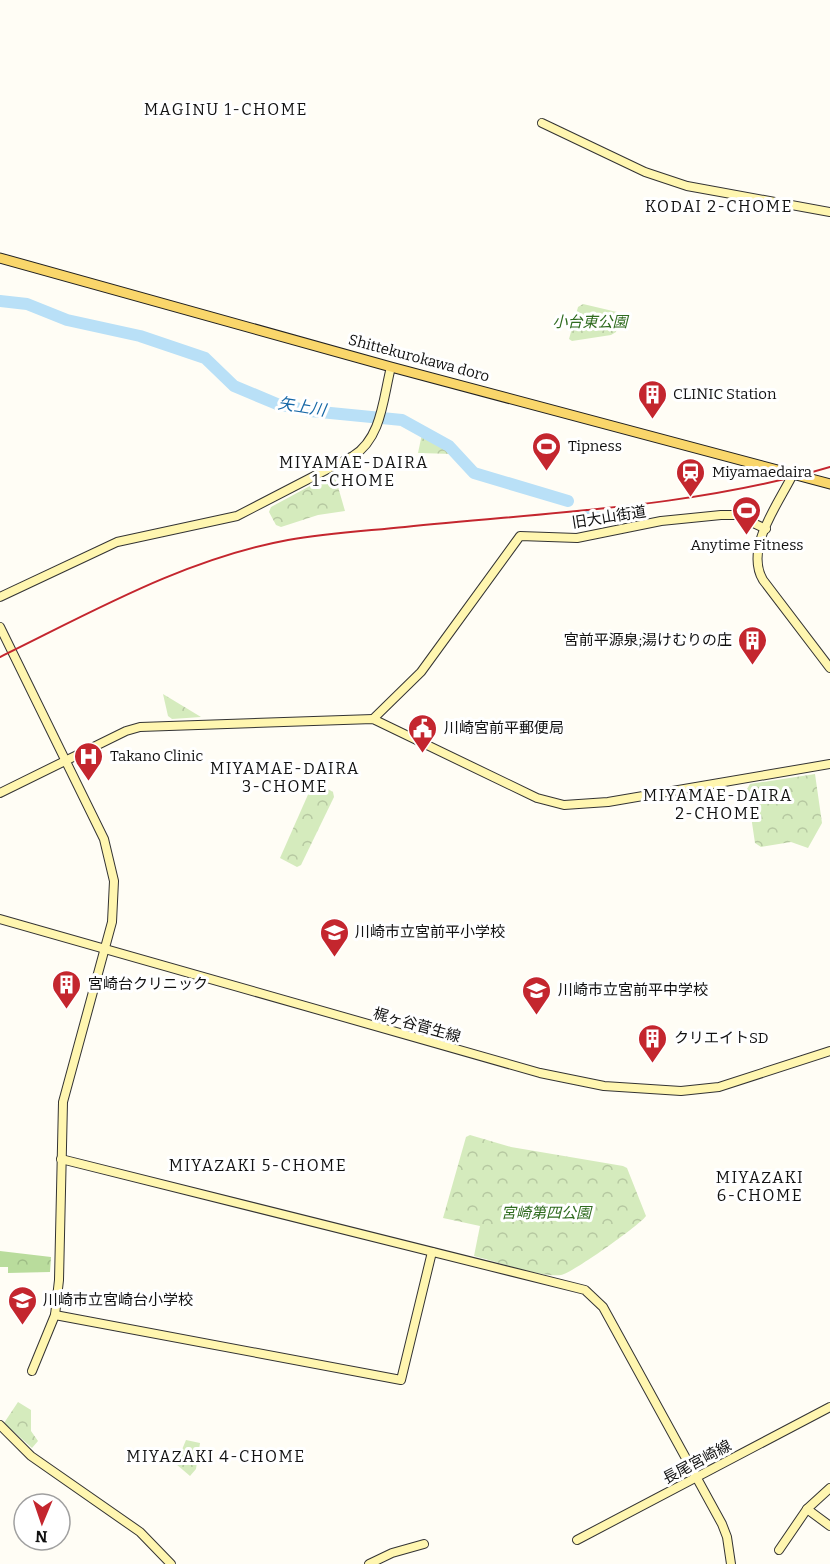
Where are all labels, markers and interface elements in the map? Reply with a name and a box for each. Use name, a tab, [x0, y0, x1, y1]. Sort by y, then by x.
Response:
district label: MAGINU 1-CHOME	[144, 100, 308, 119]
district label: KODAI 2-CHOME	[645, 197, 793, 216]
park label: 小台東公園	[552, 313, 629, 331]
street label: Shittekurokawa doro	[346, 330, 492, 386]
building icon: CLINIC Station	[636, 378, 668, 420]
place label: CLINIC Station	[673, 385, 777, 403]
water label: 矢上川	[277, 393, 329, 420]
sports icon: Tipness	[531, 430, 563, 472]
place label: Tipness	[568, 437, 622, 455]
district label: MIYAMAE-DAIRA 1-CHOME	[279, 453, 429, 490]
station icon: Miyamaedaira	[675, 456, 707, 498]
place label: Miyamaedaira	[712, 463, 812, 481]
sports icon: Anytime Fitness	[731, 494, 763, 536]
street label: 旧大山街道	[571, 502, 647, 532]
place label: Anytime Fitness	[690, 536, 804, 554]
building icon: 宮前平源泉;湯けむりの庄	[737, 624, 769, 666]
place label: 宮前平源泉;湯けむりの庄	[564, 631, 732, 649]
public building icon: 川崎宮前平郵便局	[407, 712, 439, 754]
place label: 川崎宮前平郵便局	[444, 719, 564, 737]
hospital icon: Takano Clinic	[73, 740, 105, 782]
place label: Takano Clinic	[110, 747, 204, 765]
district label: MIYAMAE-DAIRA 3-CHOME	[210, 759, 360, 796]
district label: MIYAMAE-DAIRA 2-CHOME	[643, 786, 793, 823]
school or university icon: 川崎市立宮前平小学校	[318, 916, 350, 958]
place label: 川崎市立宮前平小学校	[355, 923, 505, 941]
building icon: 宮崎台クリニック	[51, 968, 83, 1010]
school or university icon: 川崎市立宮前平中学校	[521, 974, 553, 1016]
place label: 宮崎台クリニック	[88, 975, 208, 993]
place label: 川崎市立宮前平中学校	[558, 981, 708, 999]
street label: 梶ヶ谷菅生線	[371, 1004, 463, 1046]
building icon: クリエイトSD	[637, 1022, 669, 1064]
place label: クリエイトSD	[674, 1029, 769, 1047]
district label: MIYAZAKI 5-CHOME	[169, 1156, 347, 1175]
district label: MIYAZAKI 6-CHOME	[716, 1168, 804, 1205]
park label: 宮崎第四公園	[501, 1204, 593, 1222]
school or university icon: 川崎市立宮崎台小学校	[6, 1284, 38, 1326]
place label: 川崎市立宮崎台小学校	[43, 1291, 193, 1309]
street label: 長尾宮崎線	[660, 1436, 734, 1488]
district label: MIYAZAKI 4-CHOME	[126, 1447, 306, 1466]
north arrow	[12, 1492, 72, 1552]
text: N	[35, 1527, 48, 1546]

